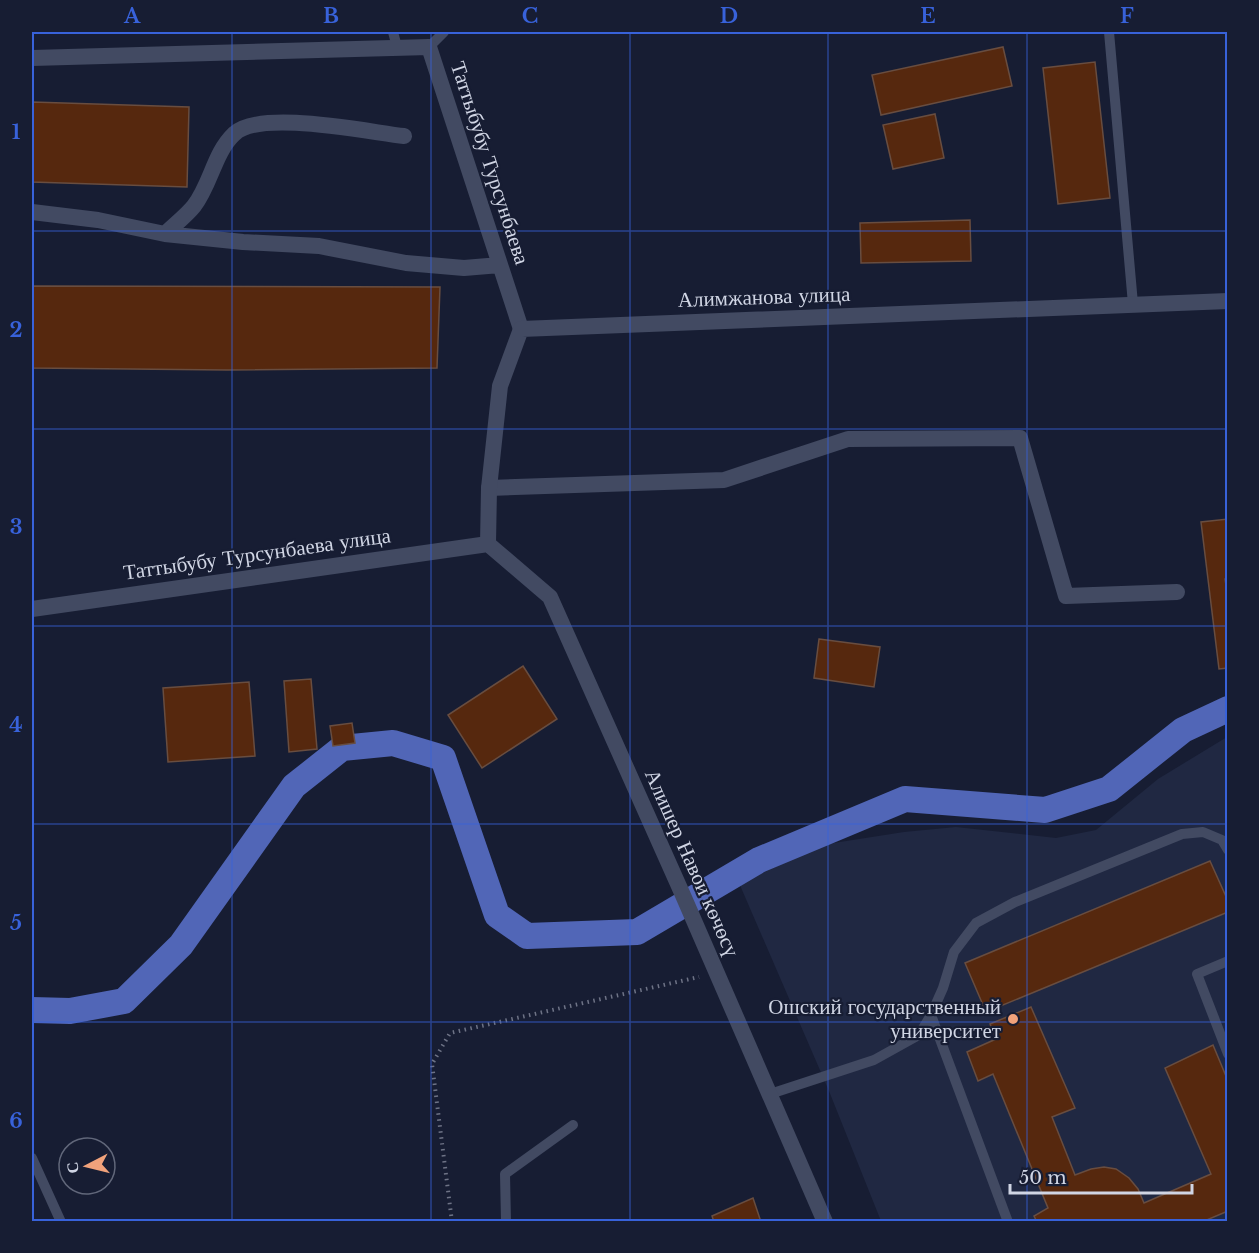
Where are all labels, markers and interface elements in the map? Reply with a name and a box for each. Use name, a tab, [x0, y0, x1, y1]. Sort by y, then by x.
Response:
text: A	[123, 4, 141, 28]
text: B	[323, 4, 339, 28]
text: C	[522, 4, 538, 28]
text: D	[720, 4, 738, 28]
text: E	[920, 4, 936, 28]
text: F	[1120, 4, 1134, 28]
street label: Таттыбубу Турсунбаева	[445, 58, 535, 268]
text: 1	[12, 120, 21, 144]
street label: Алимжанова улица	[677, 281, 851, 313]
text: 2	[9, 318, 23, 342]
text: 3	[10, 515, 22, 539]
street label: Таттыбубу Турсунбаева улица	[122, 522, 393, 586]
text: 4	[9, 713, 23, 737]
street label: Алишер Навои көчөсү	[639, 765, 745, 961]
text: 5	[10, 911, 22, 935]
place label: Ошский государственный университет	[768, 994, 1001, 1044]
marker: Ошский государственный университет	[1006, 1012, 1020, 1026]
text: 6	[9, 1109, 23, 1133]
north arrow	[57, 1136, 117, 1196]
scale bar	[1010, 1157, 1192, 1195]
text: С	[61, 1161, 83, 1175]
text: 50 m	[1019, 1167, 1067, 1189]

